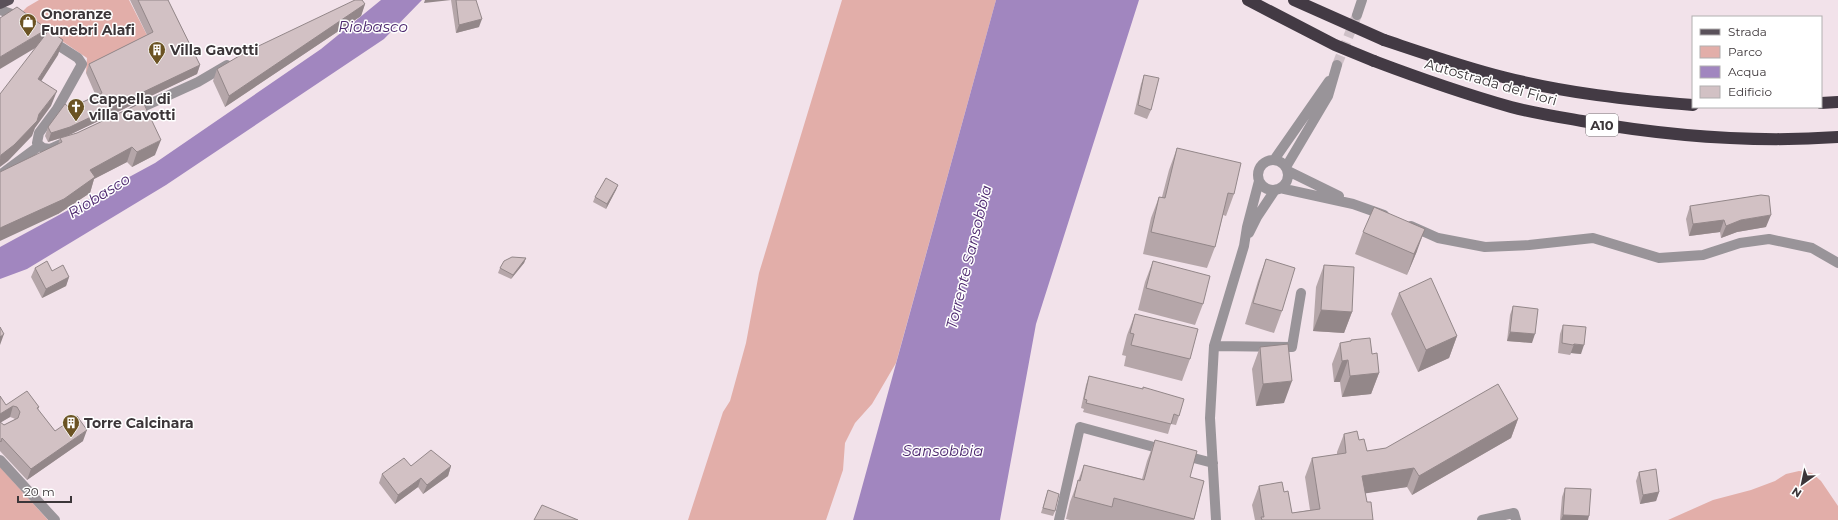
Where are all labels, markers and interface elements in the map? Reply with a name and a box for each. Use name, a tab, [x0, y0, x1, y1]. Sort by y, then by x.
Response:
place label: Onoranze Funebri Alafi	[41, 5, 135, 39]
shop icon: Onoranze Funebri Alafi	[18, 12, 38, 37]
legend	[1692, 16, 1822, 108]
water label: Riobasco	[338, 17, 408, 36]
text: Strada	[1728, 24, 1767, 39]
building icon: Villa Gavotti	[147, 40, 167, 65]
place label: Villa Gavotti	[169, 41, 258, 59]
text: Parco	[1728, 44, 1762, 59]
street label: Autostrada dei Fiori	[1423, 54, 1559, 110]
text: Acqua	[1728, 64, 1766, 79]
text: Edificio	[1728, 84, 1772, 99]
place label: Cappella di villa Gavotti	[88, 90, 175, 124]
church icon: Cappella di villa Gavotti	[66, 97, 86, 122]
road number: A10	[1586, 114, 1618, 136]
water label: Riobasco	[64, 169, 133, 222]
water label: Torrente Sansobbia	[941, 183, 996, 331]
building icon: Torre Calcinara	[61, 413, 81, 438]
place label: Torre Calcinara	[84, 414, 194, 432]
water label: Sansobbia	[903, 441, 983, 460]
north arrow	[1782, 464, 1822, 504]
scale bar	[18, 478, 71, 504]
text: 20 m	[24, 484, 55, 499]
text: N	[1789, 484, 1804, 501]

